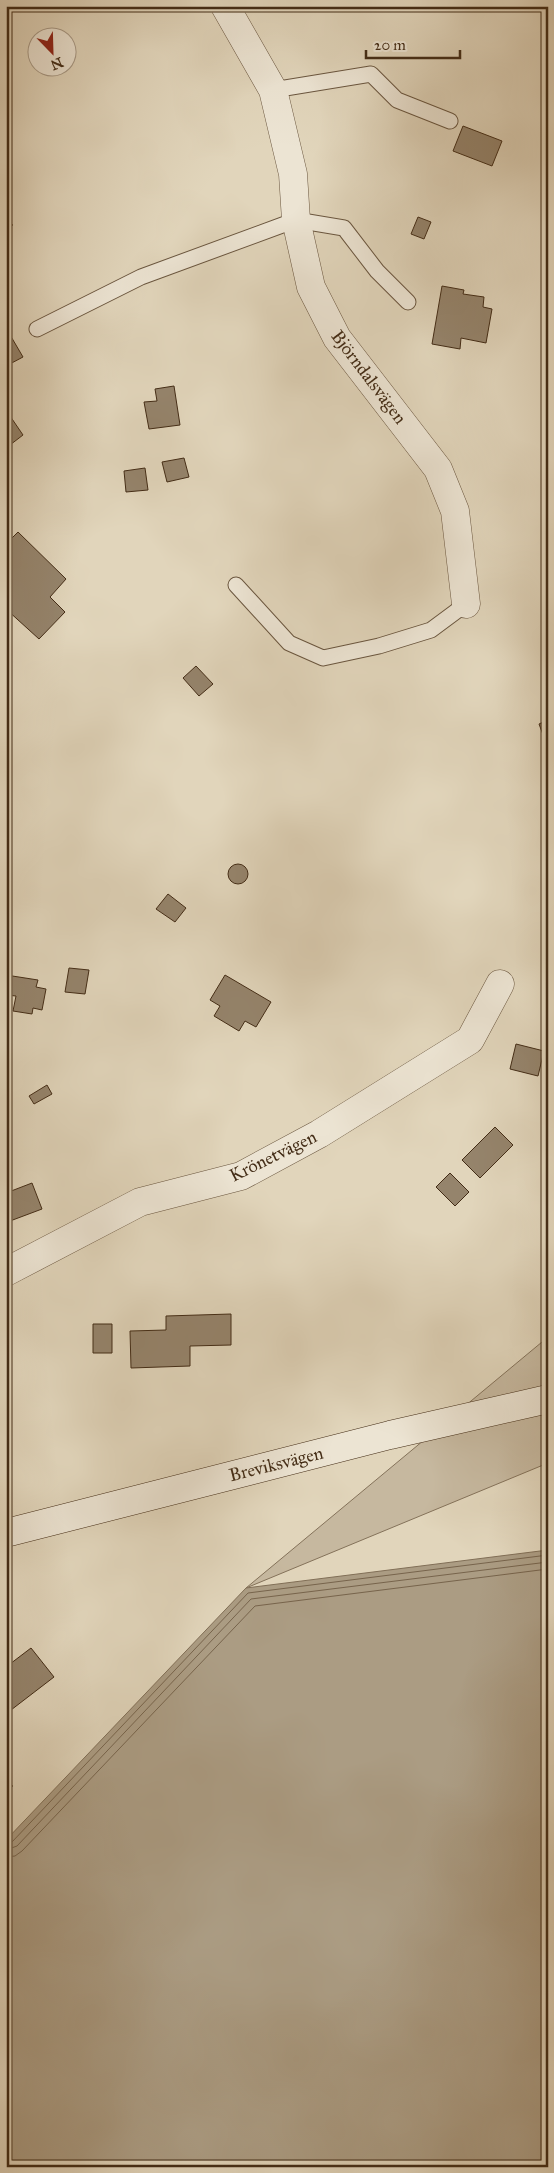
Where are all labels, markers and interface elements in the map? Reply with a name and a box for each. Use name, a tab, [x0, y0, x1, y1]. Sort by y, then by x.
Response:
north arrow	[28, 28, 78, 78]
scale bar	[366, 28, 460, 60]
text: 20 m	[374, 36, 406, 54]
text: N	[48, 53, 66, 74]
street label: Björndalsvägen	[326, 326, 412, 429]
street label: Krönetvägen	[226, 1125, 321, 1187]
street label: Breviksvägen	[227, 1442, 326, 1487]

